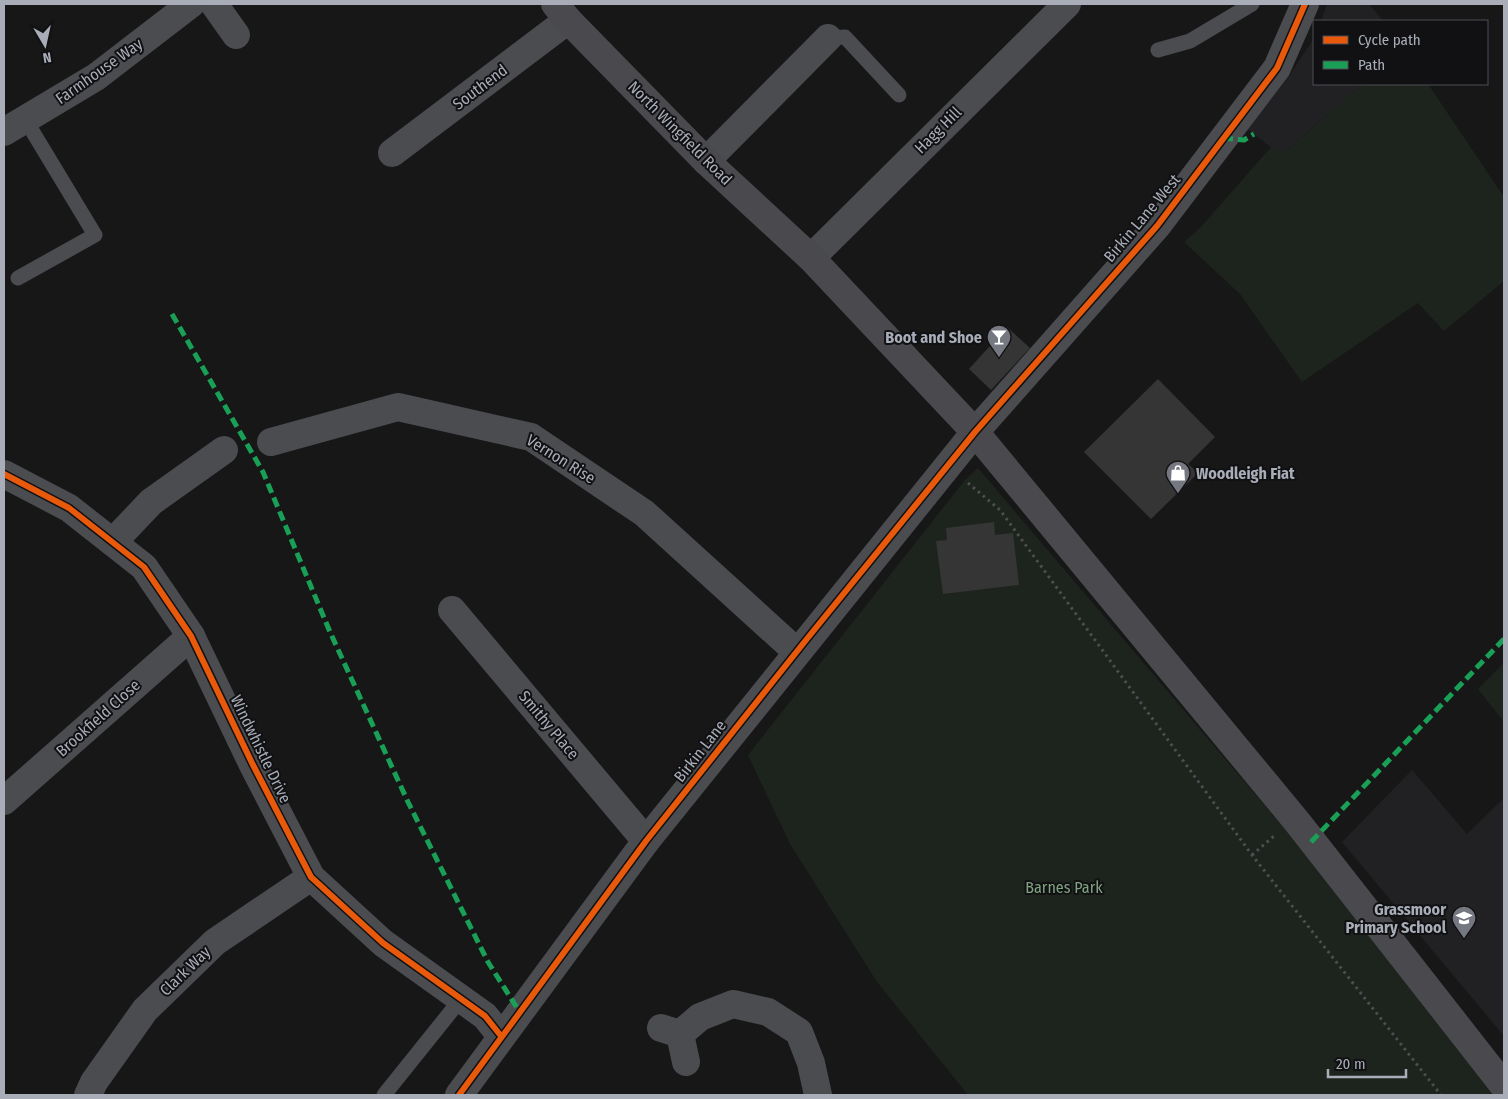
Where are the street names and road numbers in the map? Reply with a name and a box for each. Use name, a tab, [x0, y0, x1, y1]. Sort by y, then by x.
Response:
street label: Farmhouse Way	[52, 34, 147, 108]
street label: Southend	[449, 60, 511, 114]
street label: North Wingfield Road	[624, 77, 736, 189]
street label: Hagg Hill	[911, 103, 965, 157]
street label: Birkin Lane West	[1100, 170, 1185, 266]
street label: Vernon Rise	[523, 430, 599, 488]
street label: Brookfield Close	[52, 675, 144, 761]
street label: Smithy Place	[515, 687, 583, 763]
street label: Windwhistle Drive	[227, 692, 295, 806]
street label: Birkin Lane	[670, 716, 730, 786]
street label: Clark Way	[156, 942, 215, 1000]

